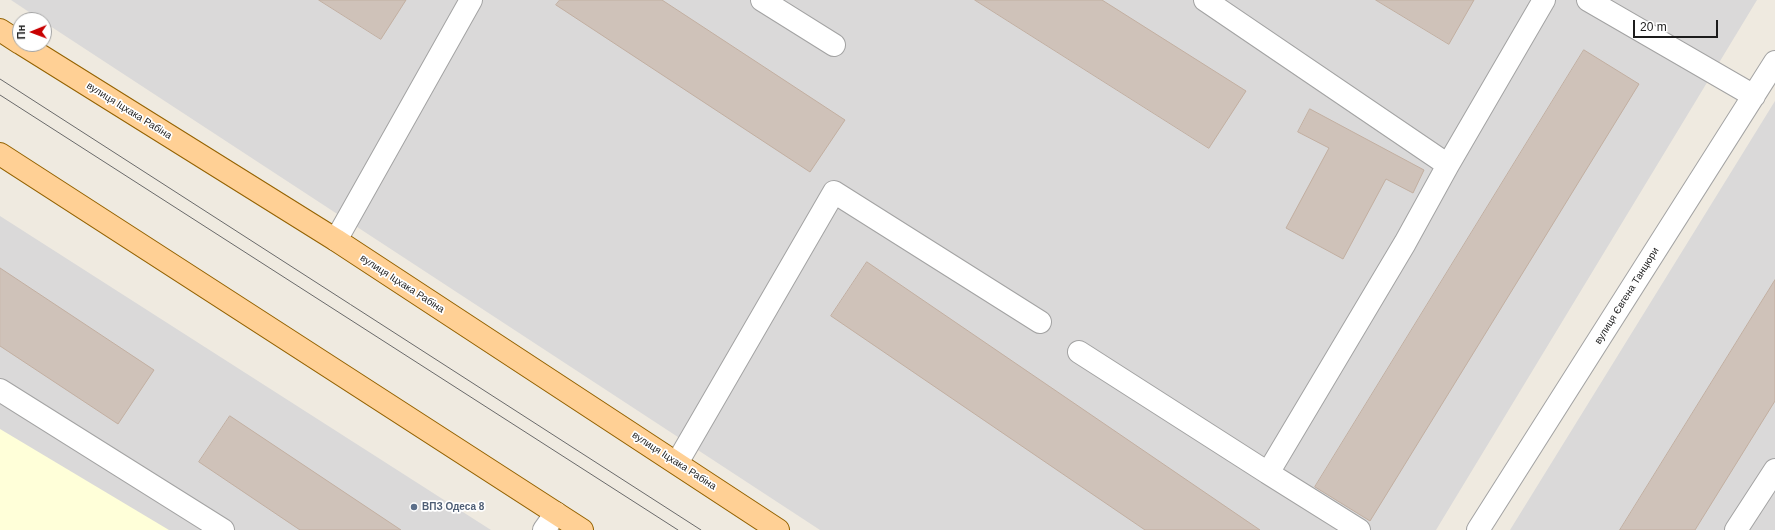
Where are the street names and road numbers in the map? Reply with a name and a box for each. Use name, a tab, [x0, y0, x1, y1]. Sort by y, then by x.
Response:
street label: вулиця Іцхака Рабіна	[84, 80, 174, 142]
street label: вулиця Євгена Танцюри	[1592, 245, 1662, 347]
street label: вулиця Іцхака Рабіна	[358, 252, 446, 316]
street label: вулиця Іцхака Рабіна	[630, 429, 718, 493]

